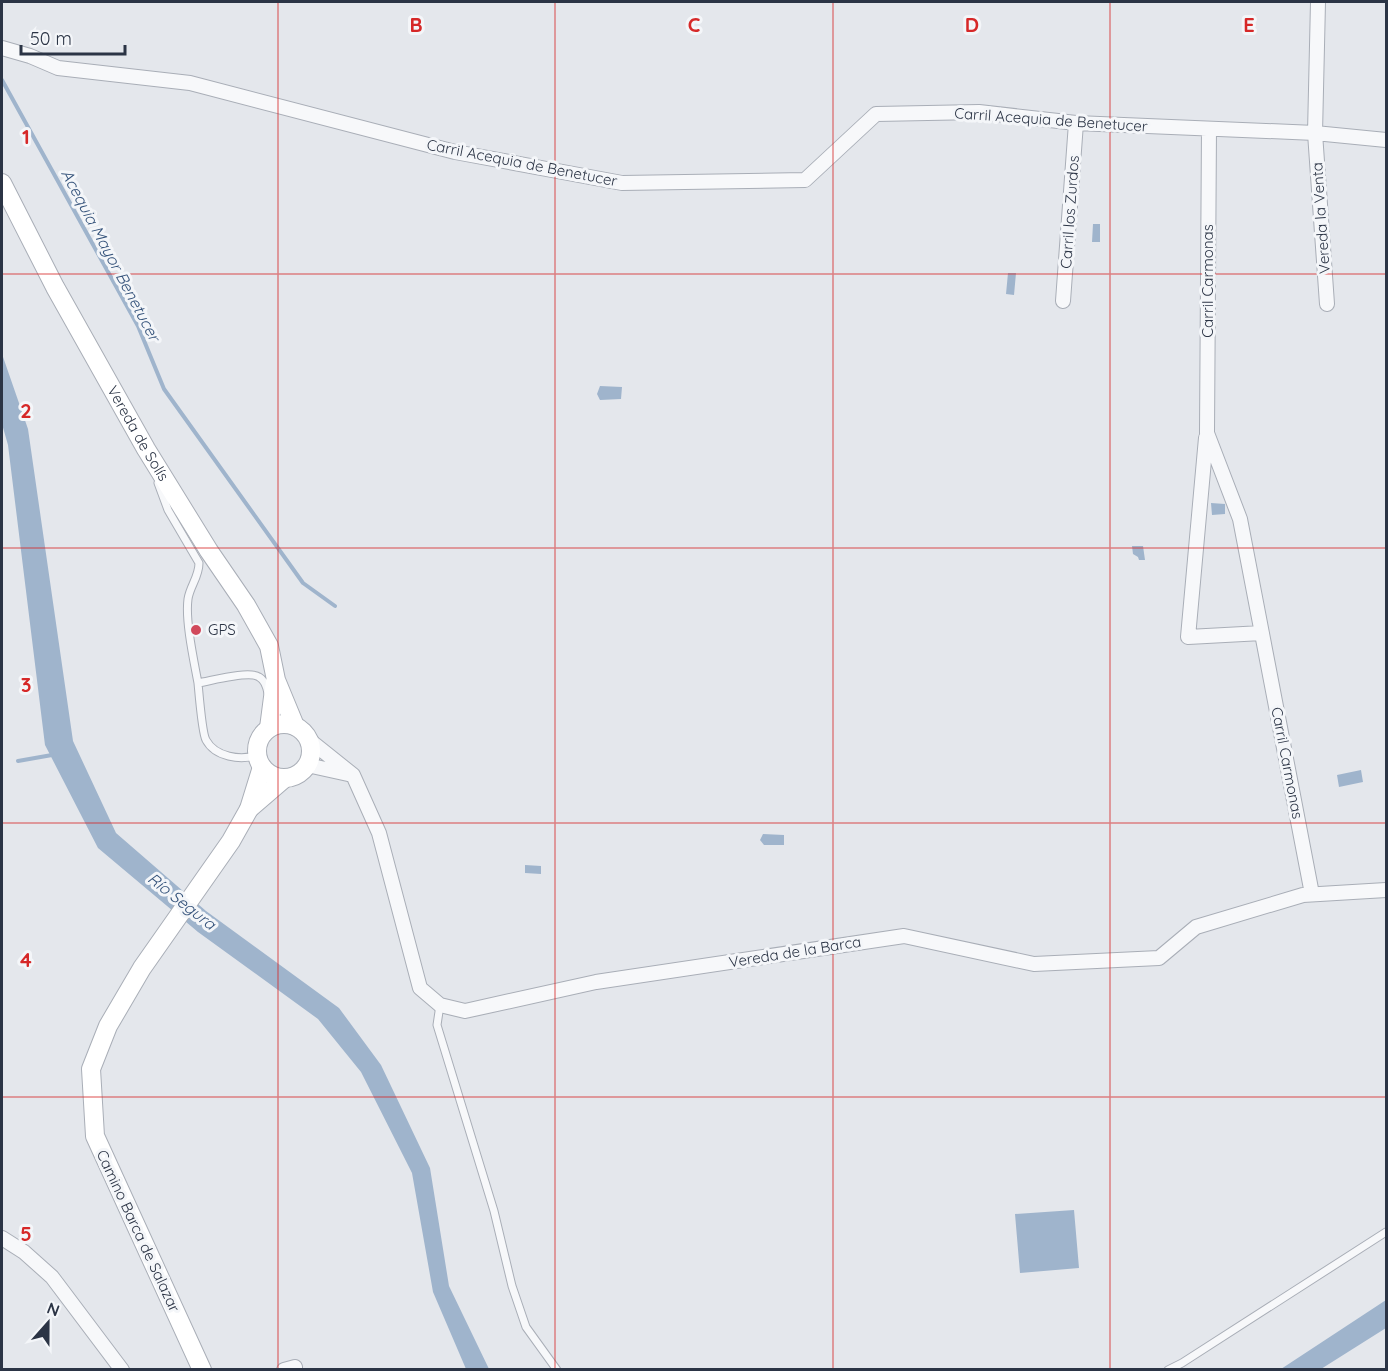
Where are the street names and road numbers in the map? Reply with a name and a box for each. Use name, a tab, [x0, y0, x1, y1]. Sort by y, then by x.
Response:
street label: Carril Acequia de Benetucer	[954, 103, 1149, 136]
street label: Carril Acequia de Benetucer	[425, 135, 619, 190]
street label: Carril los Zurdos	[1056, 155, 1083, 269]
street label: Vereda la Venta	[1307, 162, 1334, 275]
street label: Carril Carmonas	[1198, 224, 1217, 338]
street label: Vereda de Solís	[103, 382, 173, 484]
street label: Carril Carmonas	[1267, 705, 1308, 820]
street label: Vereda de la Barca	[727, 932, 862, 971]
street label: Camino Barca de Salazar	[93, 1147, 184, 1315]

